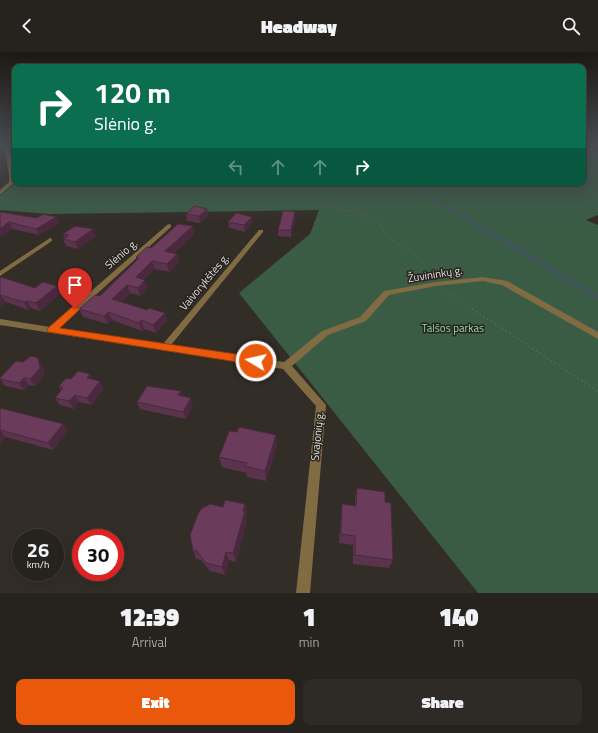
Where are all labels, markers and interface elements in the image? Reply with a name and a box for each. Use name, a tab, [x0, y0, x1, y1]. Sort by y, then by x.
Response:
text: Headway	[261, 13, 337, 40]
icon: back	[16, 15, 38, 37]
icon: search	[560, 15, 582, 37]
text: 120 m	[94, 71, 171, 114]
icon: right	[28, 80, 80, 132]
text: Slėnio g.	[94, 110, 157, 137]
icon: left	[225, 156, 247, 178]
icon: ahead	[267, 156, 289, 178]
icon: ahead	[309, 156, 331, 178]
icon: right	[351, 156, 373, 178]
street label: Slėnio g.	[101, 235, 141, 273]
street label: Vaivorykštės g.	[176, 250, 232, 314]
street label: Žuvininkų g.	[407, 262, 463, 286]
pin	[58, 268, 92, 309]
icon: arrive	[64, 274, 86, 296]
park label: Talšos parkas	[422, 320, 484, 336]
position arrow	[235, 340, 277, 382]
street label: Svajonių g.	[306, 411, 328, 461]
speed limit sign: 30	[72, 529, 124, 581]
text: 26	[27, 534, 49, 565]
text: km/h	[27, 557, 49, 572]
text: 12:39	[119, 599, 179, 635]
text: 1	[302, 599, 316, 635]
text: 140	[439, 599, 478, 635]
text: Arrival	[132, 632, 167, 652]
text: min	[299, 632, 319, 652]
text: m	[453, 632, 464, 652]
button: Exit	[16, 679, 295, 725]
button: Share	[303, 679, 582, 725]

